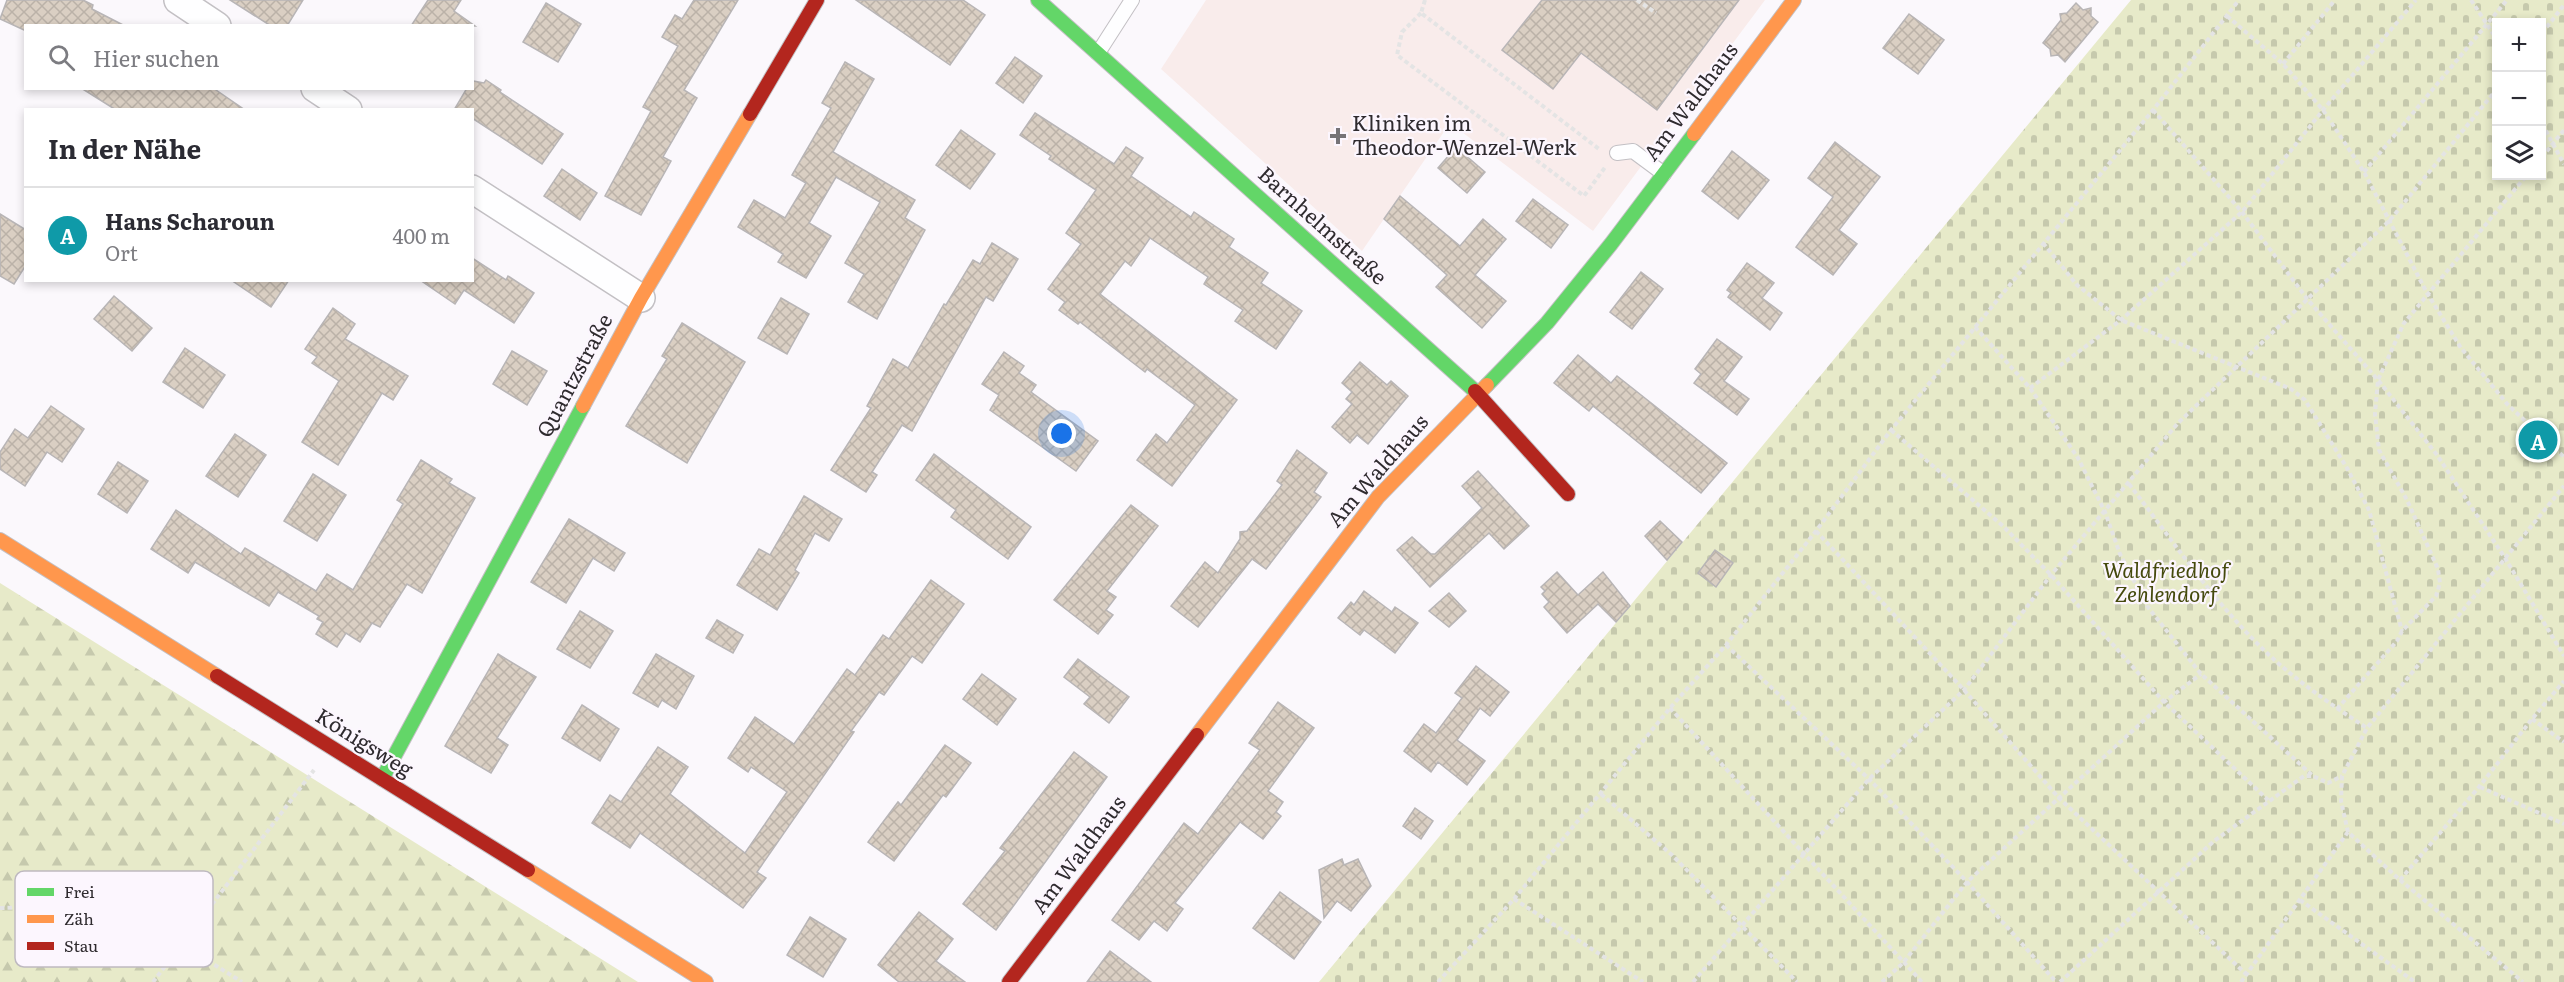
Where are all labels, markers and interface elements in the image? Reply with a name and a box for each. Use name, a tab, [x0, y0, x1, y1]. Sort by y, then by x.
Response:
map controls	[2492, 18, 2546, 180]
button: +	[2492, 18, 2546, 72]
search box	[24, 24, 474, 90]
street label: Am Waldhaus	[1634, 35, 1744, 166]
icon: search	[45, 41, 78, 74]
text: Hier suchen	[93, 41, 220, 74]
button: −	[2492, 72, 2546, 126]
place label: Kliniken im Theodor-Wenzel-Werk	[1352, 106, 1577, 161]
button: layers	[2492, 126, 2546, 180]
marker: Kliniken im Theodor-Wenzel-Werk	[1329, 127, 1347, 145]
text: In der Nähe	[48, 128, 201, 167]
street label: Barnhelmstraße	[1252, 158, 1395, 291]
text: Hans Scharoun	[105, 204, 275, 237]
text: A	[60, 220, 75, 250]
text: 400 m	[392, 220, 450, 250]
text: Ort	[105, 237, 138, 267]
street label: Quantzstraße	[527, 307, 618, 442]
street label: Am Waldhaus	[1318, 406, 1434, 533]
pin: A	[2518, 418, 2558, 462]
your location	[1047, 419, 1076, 448]
park label: Waldfriedhof Zehlendorf	[2103, 553, 2231, 608]
street label: Königsweg	[311, 699, 420, 783]
street label: Am Waldhaus	[1022, 788, 1132, 919]
legend	[15, 871, 213, 967]
text: Frei	[64, 879, 95, 903]
text: Zäh	[64, 906, 94, 930]
text: Stau	[64, 933, 98, 957]

